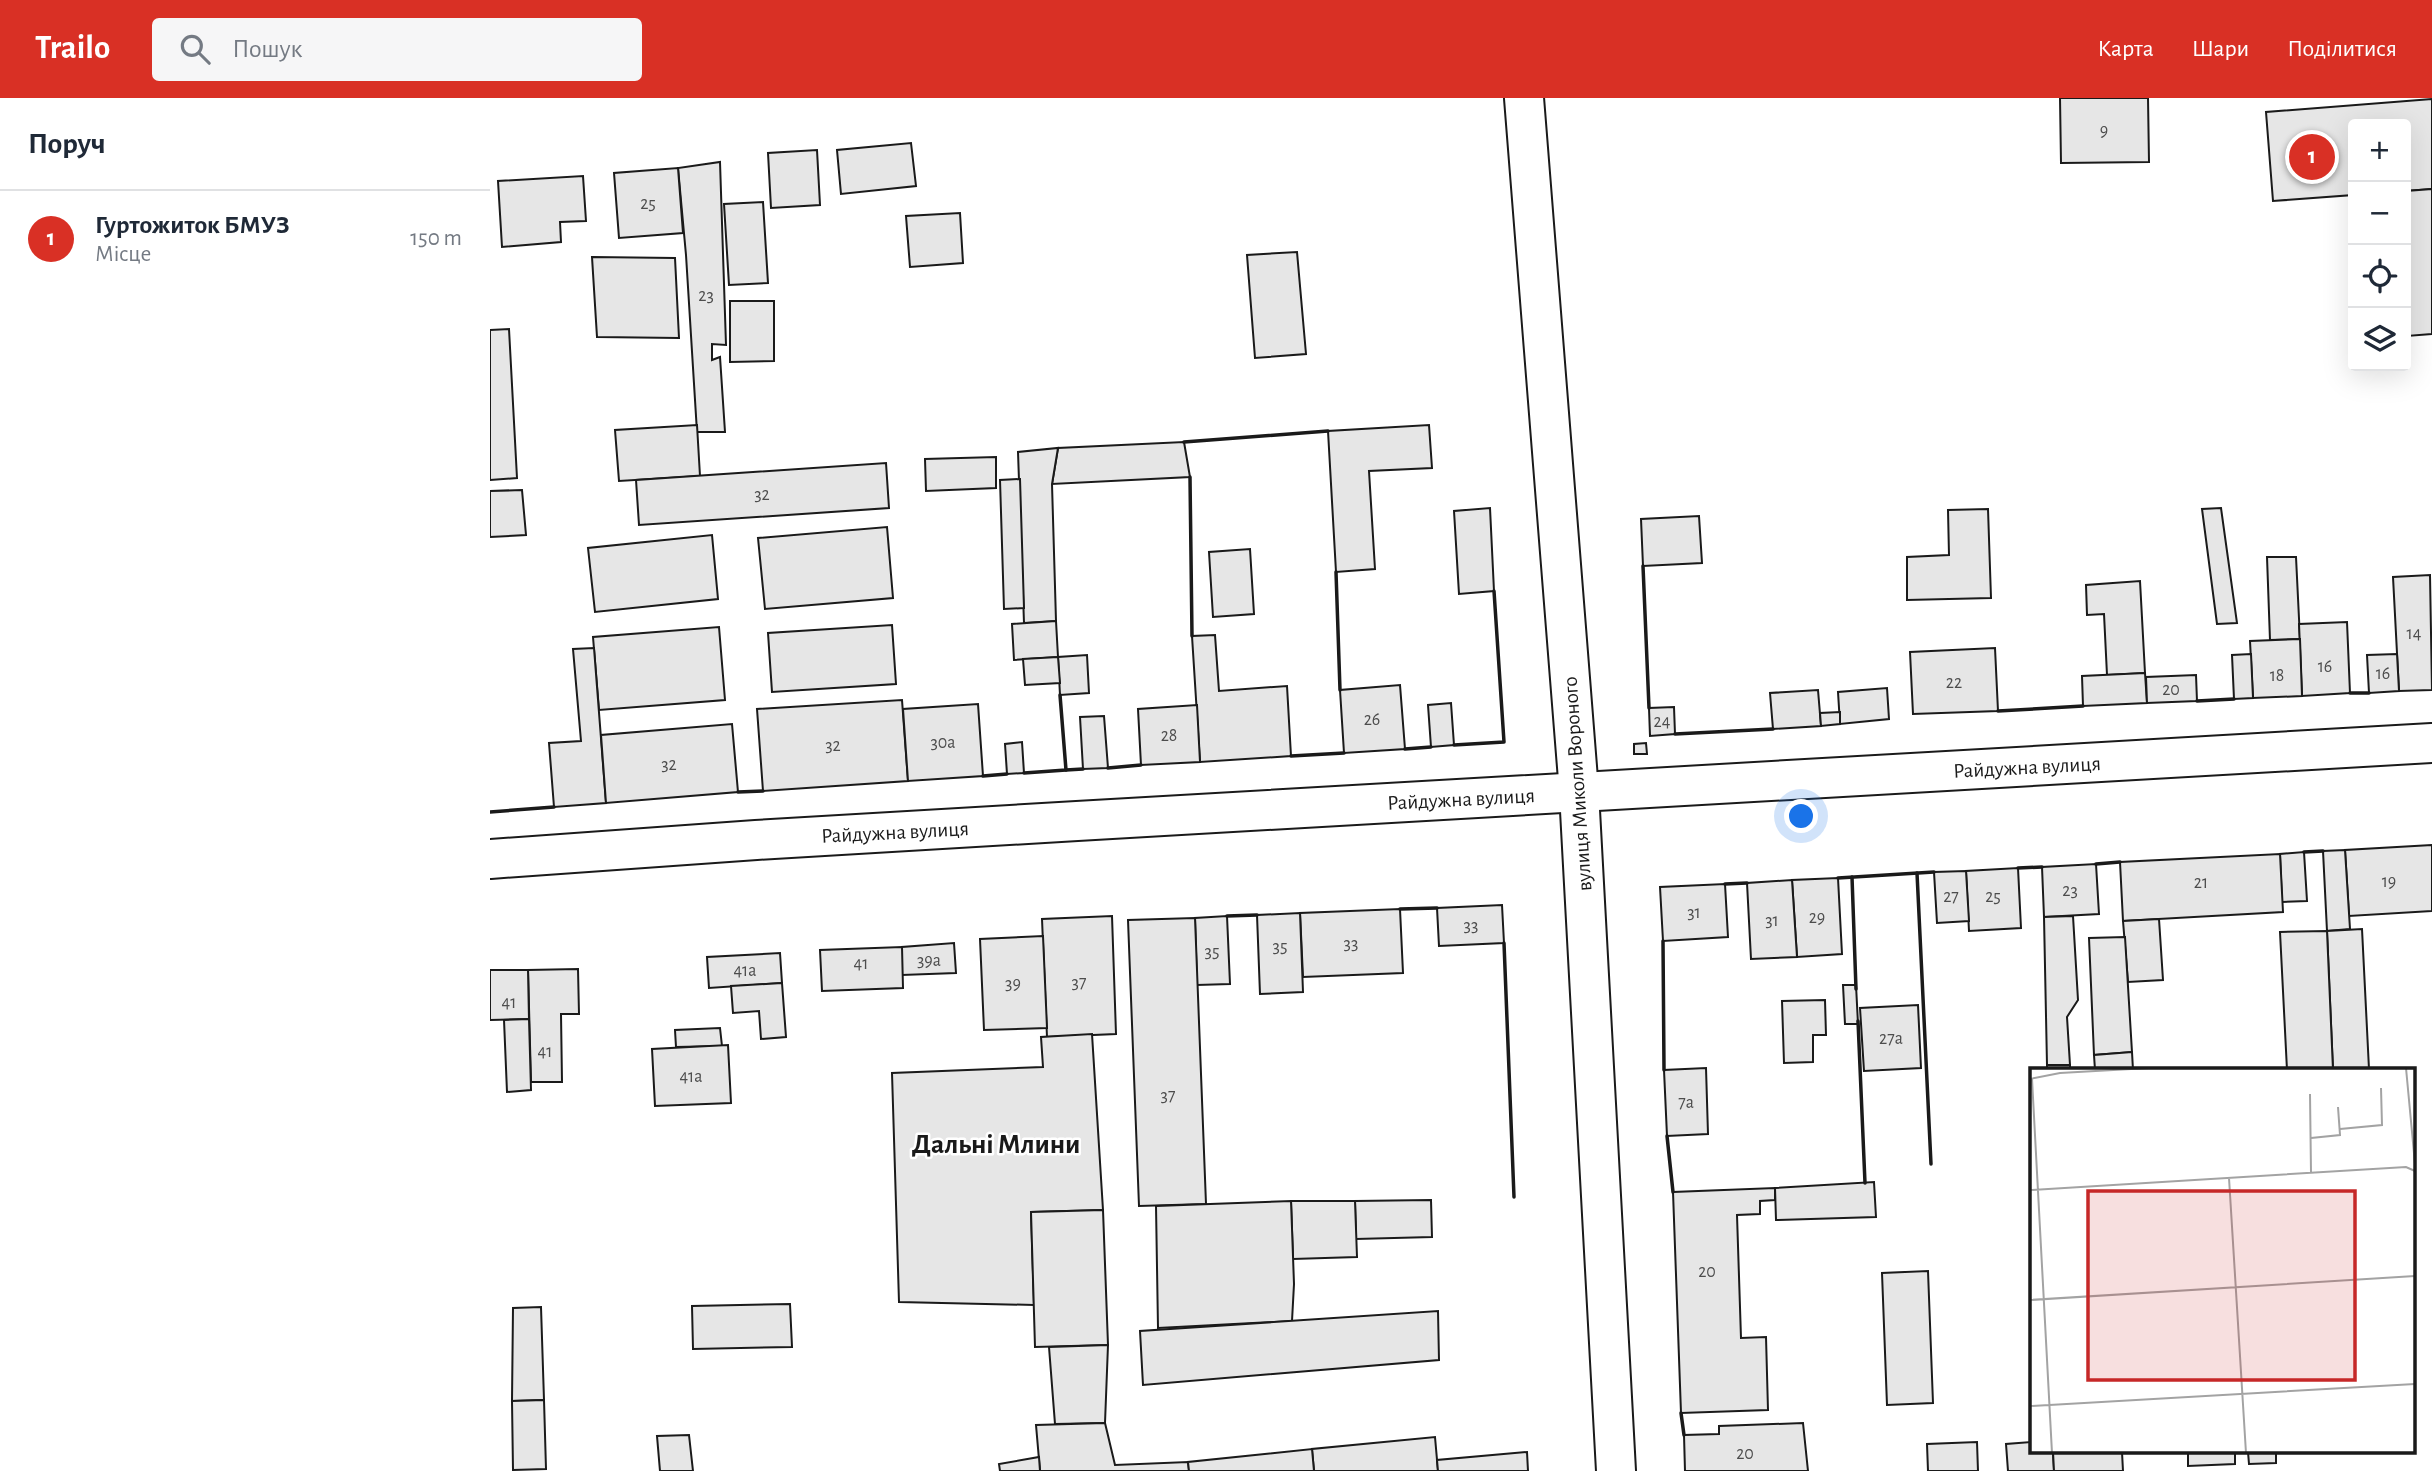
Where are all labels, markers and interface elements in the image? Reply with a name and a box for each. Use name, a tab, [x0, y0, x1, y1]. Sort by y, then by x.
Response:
search box	[152, 18, 642, 81]
icon: search	[176, 30, 214, 68]
text: Trailo	[35, 32, 110, 65]
text: Пошук	[232, 36, 303, 62]
text: Карта	[2097, 37, 2154, 61]
text: Шари	[2192, 37, 2249, 61]
text: Поділитися	[2287, 37, 2397, 61]
map controls	[2348, 119, 2411, 371]
button: +	[2348, 119, 2411, 182]
house number: 9	[2100, 122, 2108, 140]
text: Поруч	[28, 129, 106, 159]
pin: 1	[2289, 131, 2335, 183]
button: −	[2348, 182, 2411, 245]
house number: 25	[640, 195, 656, 213]
text: Гуртожиток БМУЗ	[95, 212, 290, 238]
text: 1	[47, 227, 55, 250]
text: 150 m	[410, 227, 462, 250]
text: Місце	[95, 243, 151, 266]
button: locate	[2348, 245, 2411, 308]
house number: 23	[698, 287, 714, 305]
button: layers	[2348, 308, 2411, 371]
house number: 32	[754, 486, 770, 504]
house number: 14	[2407, 625, 2422, 643]
house number: 16	[2318, 658, 2332, 676]
house number: 16	[2376, 665, 2390, 683]
house number: 18	[2270, 667, 2284, 685]
house number: 22	[1946, 674, 1962, 692]
street label: вулиця Миколи Вороного	[1560, 676, 1595, 892]
house number: 20	[2162, 681, 2180, 699]
house number: 26	[1364, 711, 1380, 729]
house number: 24	[1654, 713, 1671, 731]
house number: 28	[1161, 727, 1177, 745]
house number: 30а	[930, 734, 956, 752]
house number: 32	[825, 737, 841, 755]
street label: Райдужна вулиця	[1953, 753, 2102, 782]
house number: 32	[661, 756, 677, 774]
street label: Райдужна вулиця	[1387, 785, 1536, 814]
your location	[1784, 799, 1818, 833]
street label: Райдужна вулиця	[821, 818, 970, 847]
house number: 19	[2382, 873, 2396, 891]
house number: 21	[2194, 874, 2208, 892]
house number: 23	[2062, 882, 2078, 900]
house number: 27	[1943, 888, 1959, 906]
house number: 25	[1985, 888, 2001, 906]
house number: 31	[1687, 904, 1701, 922]
house number: 29	[1809, 909, 1825, 927]
house number: 31	[1765, 912, 1779, 930]
house number: 33	[1464, 917, 1478, 935]
house number: 33	[1344, 935, 1358, 953]
house number: 35	[1273, 938, 1287, 956]
house number: 35	[1205, 943, 1219, 961]
house number: 39а	[917, 952, 941, 970]
house number: 41	[854, 955, 868, 973]
house number: 41а	[733, 962, 757, 980]
house number: 37	[1072, 974, 1086, 992]
house number: 39	[1005, 975, 1021, 993]
house number: 41	[502, 994, 516, 1012]
house number: 27а	[1879, 1030, 1903, 1048]
house number: 41	[538, 1043, 552, 1061]
house number: 41а	[679, 1068, 703, 1086]
inset map	[2030, 1068, 2414, 1454]
house number: 37	[1161, 1087, 1175, 1105]
house number: 7а	[1678, 1094, 1694, 1112]
district label: Дальні Млини	[912, 1131, 1080, 1159]
house number: 20	[1698, 1263, 1716, 1281]
house number: 20	[1736, 1445, 1754, 1463]

